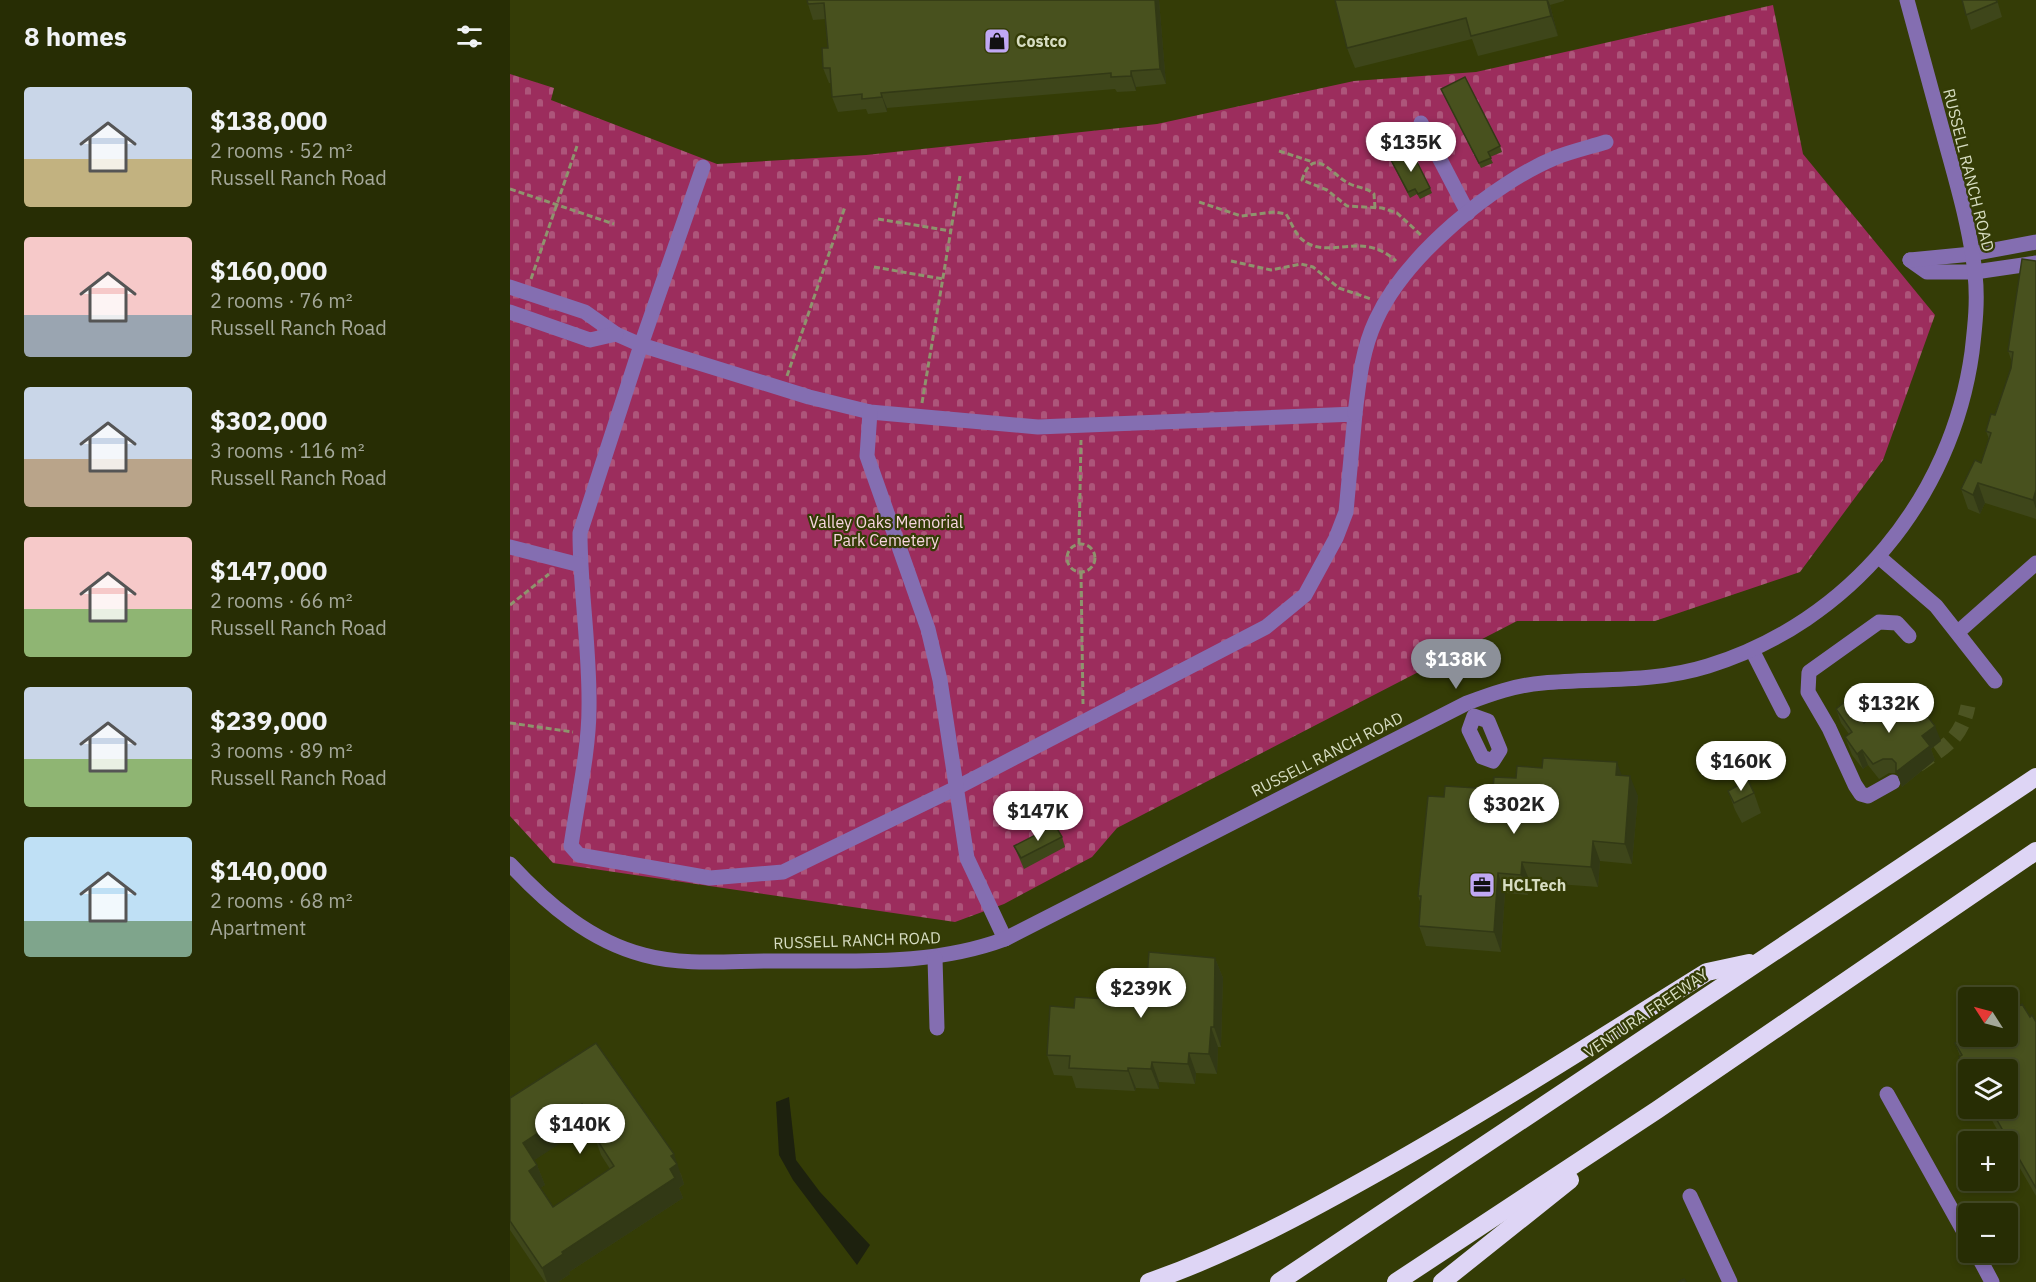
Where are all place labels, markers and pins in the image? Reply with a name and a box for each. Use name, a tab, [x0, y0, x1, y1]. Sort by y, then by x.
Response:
shop icon: Costco	[982, 26, 1012, 56]
place label: Costco	[1016, 31, 1067, 51]
pin: $135K	[1369, 122, 1453, 173]
pin: $138K	[1414, 639, 1498, 690]
pin: $132K	[1847, 683, 1931, 734]
pin: $160K	[1699, 741, 1783, 792]
pin: $302K	[1472, 784, 1556, 835]
pin: $147K	[996, 791, 1080, 842]
office icon: HCLTech	[1467, 870, 1497, 900]
place label: HCLTech	[1502, 875, 1566, 895]
pin: $239K	[1099, 968, 1183, 1019]
pin: $140K	[538, 1104, 622, 1155]

